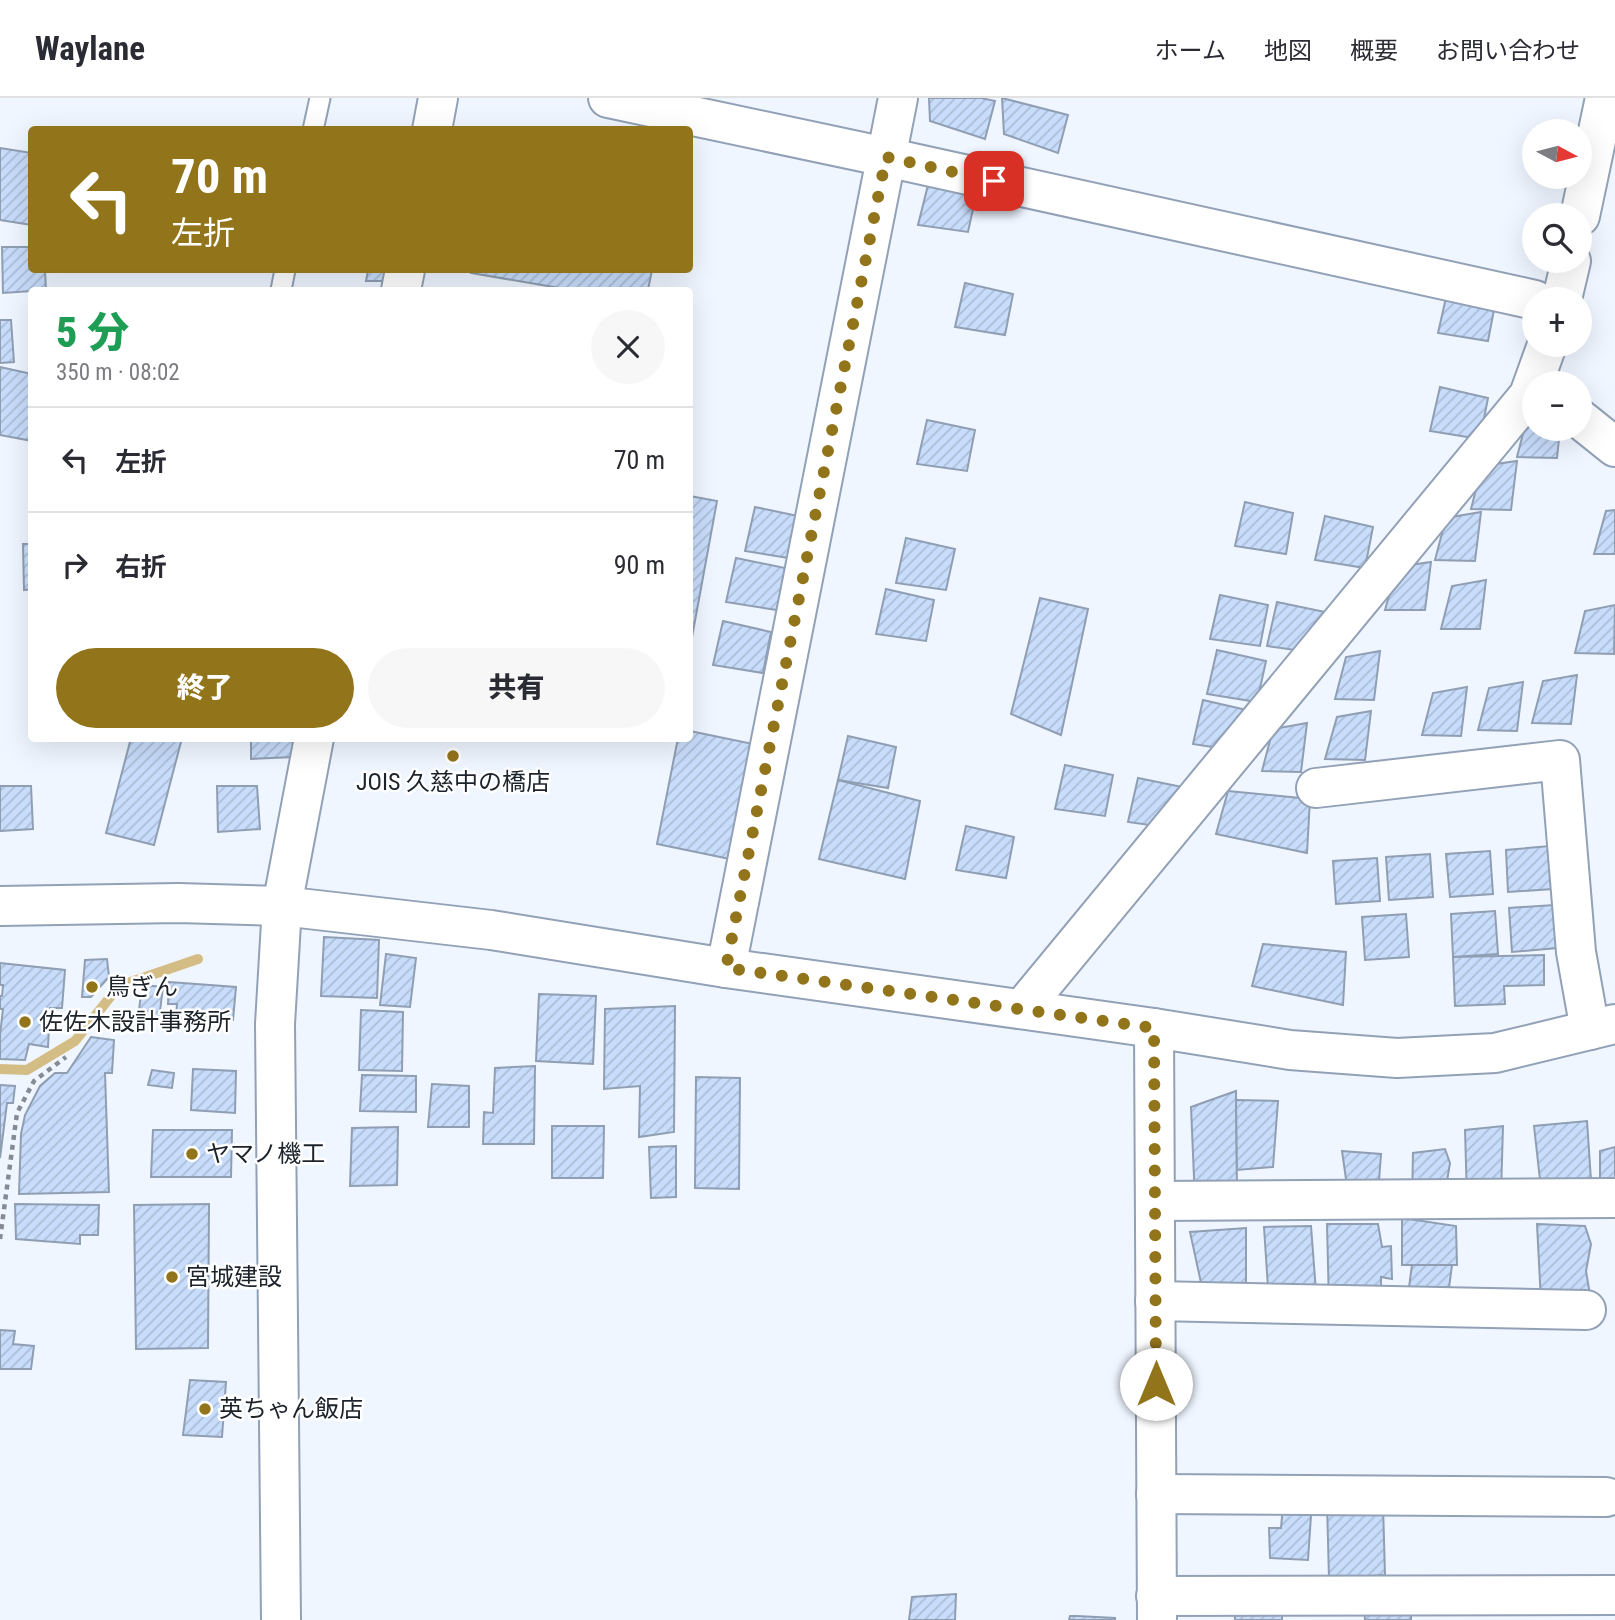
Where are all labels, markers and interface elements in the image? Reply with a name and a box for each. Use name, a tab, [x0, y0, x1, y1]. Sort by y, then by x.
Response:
text: Waylane	[35, 29, 145, 68]
text: ホーム	[1155, 37, 1226, 65]
text: 地図	[1264, 37, 1312, 65]
text: 概要	[1350, 37, 1398, 65]
text: お問い合わせ	[1436, 37, 1580, 65]
north arrow	[1522, 119, 1592, 189]
map controls	[1522, 119, 1592, 441]
text: 70 m	[171, 148, 268, 205]
pin	[964, 151, 1024, 211]
icon: left	[56, 154, 147, 245]
icon: arrive	[975, 162, 1013, 200]
button: search	[1522, 203, 1592, 273]
text: 左折	[171, 214, 235, 252]
button: +	[1522, 287, 1592, 357]
text: 5 分	[56, 308, 129, 357]
button: close	[591, 310, 665, 384]
text: 350 m · 08:02	[56, 359, 180, 386]
button: −	[1522, 371, 1592, 441]
icon: left	[56, 441, 94, 479]
text: 70 m	[614, 445, 665, 475]
text: 左折	[115, 447, 167, 477]
icon: right	[56, 546, 94, 584]
text: 90 m	[614, 550, 665, 580]
text: 右折	[115, 552, 167, 582]
button: 終了	[56, 648, 354, 728]
button: 共有	[368, 648, 665, 728]
marker: JOIS 久慈中の橋店	[445, 748, 461, 764]
place label: JOIS 久慈中の橋店	[356, 768, 550, 796]
place label: 鳥ぎん	[106, 973, 178, 1001]
marker: 鳥ぎん	[84, 979, 100, 995]
place label: 佐佐木設計事務所	[39, 1008, 231, 1036]
marker: 佐佐木設計事務所	[17, 1014, 33, 1030]
place label: ヤマノ機工	[206, 1140, 325, 1168]
marker: ヤマノ機工	[184, 1146, 200, 1162]
place label: 宮城建設	[186, 1263, 282, 1291]
marker: 宮城建設	[164, 1269, 180, 1285]
position arrow	[1119, 1347, 1193, 1421]
place label: 英ちゃん飯店	[219, 1395, 363, 1423]
marker: 英ちゃん飯店	[197, 1401, 213, 1417]

